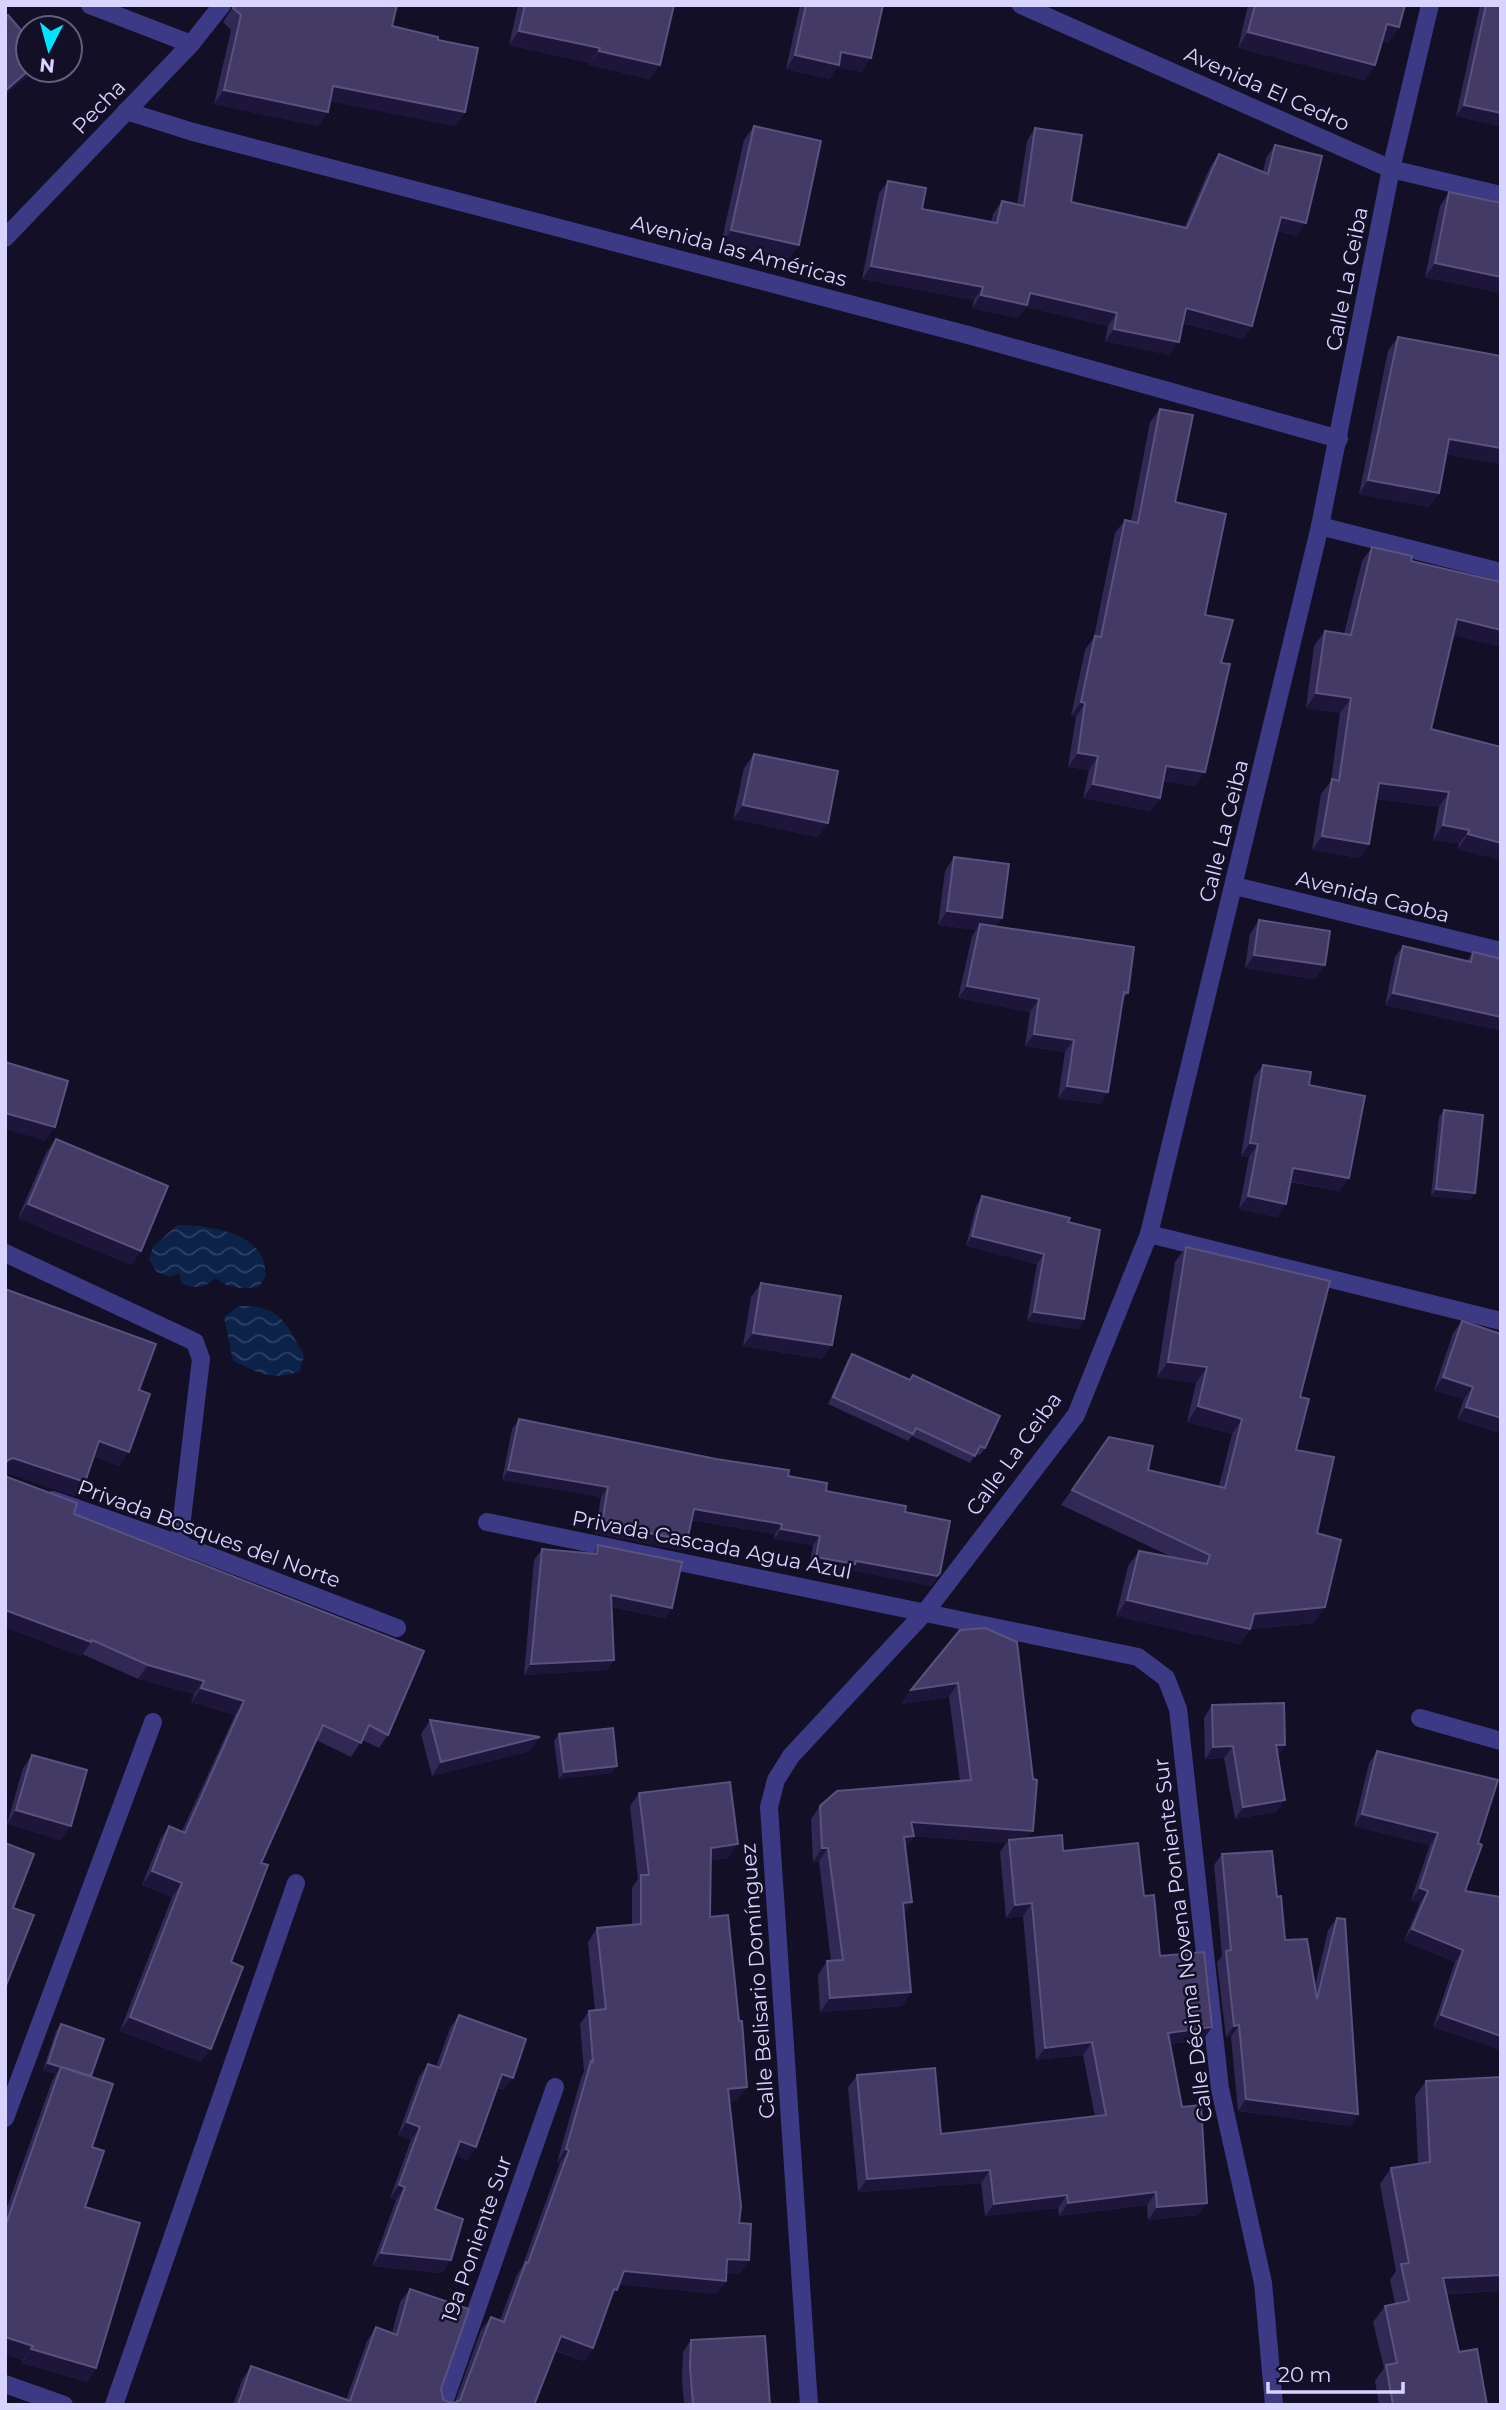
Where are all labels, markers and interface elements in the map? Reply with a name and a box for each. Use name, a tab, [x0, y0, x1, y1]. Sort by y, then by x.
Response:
north arrow	[14, 14, 84, 84]
street label: Avenida El Cedro	[1181, 41, 1354, 136]
text: N	[38, 53, 56, 78]
street label: Pecha	[67, 74, 130, 139]
street label: Calle La Ceiba	[1320, 205, 1373, 353]
street label: Avenida las Américas	[628, 210, 850, 291]
street label: Calle La Ceiba	[1194, 757, 1253, 905]
street label: Avenida Caoba	[1294, 865, 1452, 928]
street label: Calle La Ceiba	[961, 1387, 1067, 1520]
street label: Privada Bosques del Norte	[74, 1474, 344, 1593]
street label: Privada Cascada Agua Azul	[570, 1505, 854, 1584]
street label: Calle Décima Novena Poniente Sur	[1148, 1757, 1217, 2123]
street label: Calle Belisario Domínguez	[735, 1842, 780, 2120]
street label: 19a Poniente Sur	[436, 2152, 517, 2326]
scale bar	[1268, 2350, 1403, 2394]
text: 20 m	[1278, 2362, 1332, 2387]

